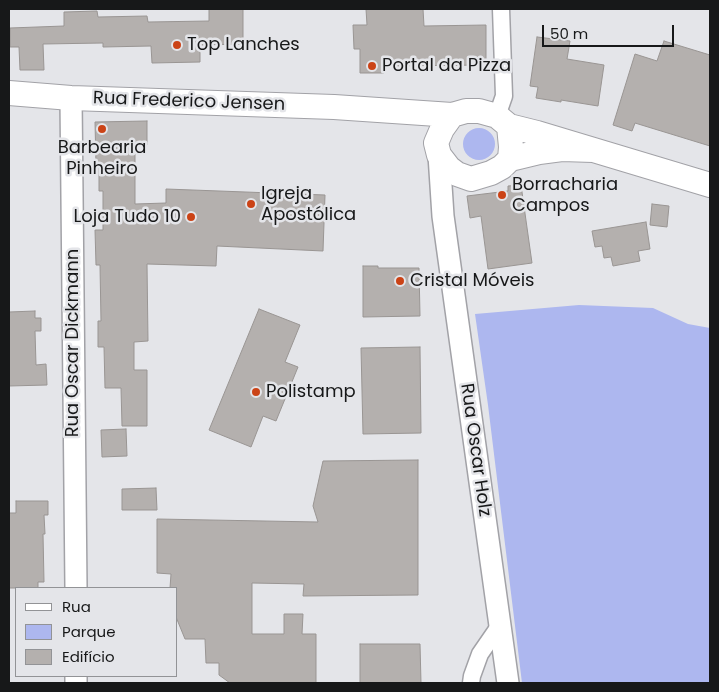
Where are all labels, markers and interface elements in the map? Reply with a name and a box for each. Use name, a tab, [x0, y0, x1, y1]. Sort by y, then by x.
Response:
scale bar	[544, 15, 676, 47]
text: 50 m	[550, 23, 588, 44]
place label: Top Lanches	[187, 34, 300, 56]
marker: Top Lanches	[171, 39, 183, 51]
place label: Portal da Pizza	[382, 55, 511, 77]
marker: Portal da Pizza	[366, 60, 378, 72]
street label: Rua Frederico Jensen	[92, 88, 286, 116]
marker: Barbearia Pinheiro	[96, 123, 108, 135]
place label: Barbearia Pinheiro	[58, 137, 146, 180]
place label: Borracharia Campos	[512, 174, 618, 216]
place label: Igreja Apostólica	[261, 183, 356, 225]
marker: Borracharia Campos	[496, 189, 508, 201]
marker: Igreja Apostólica	[245, 198, 257, 210]
place label: Loja Tudo 10	[73, 206, 181, 228]
marker: Loja Tudo 10	[185, 211, 197, 223]
street label: Rua Oscar Dickmann	[62, 249, 84, 437]
place label: Cristal Móveis	[410, 270, 534, 292]
marker: Cristal Móveis	[394, 275, 406, 287]
place label: Polistamp	[266, 381, 356, 403]
street label: Rua Oscar Holz	[455, 382, 495, 518]
marker: Polistamp	[250, 386, 262, 398]
legend	[15, 587, 178, 677]
text: Rua	[62, 596, 91, 617]
text: Parque	[62, 621, 115, 642]
text: Edifício	[62, 646, 115, 667]

